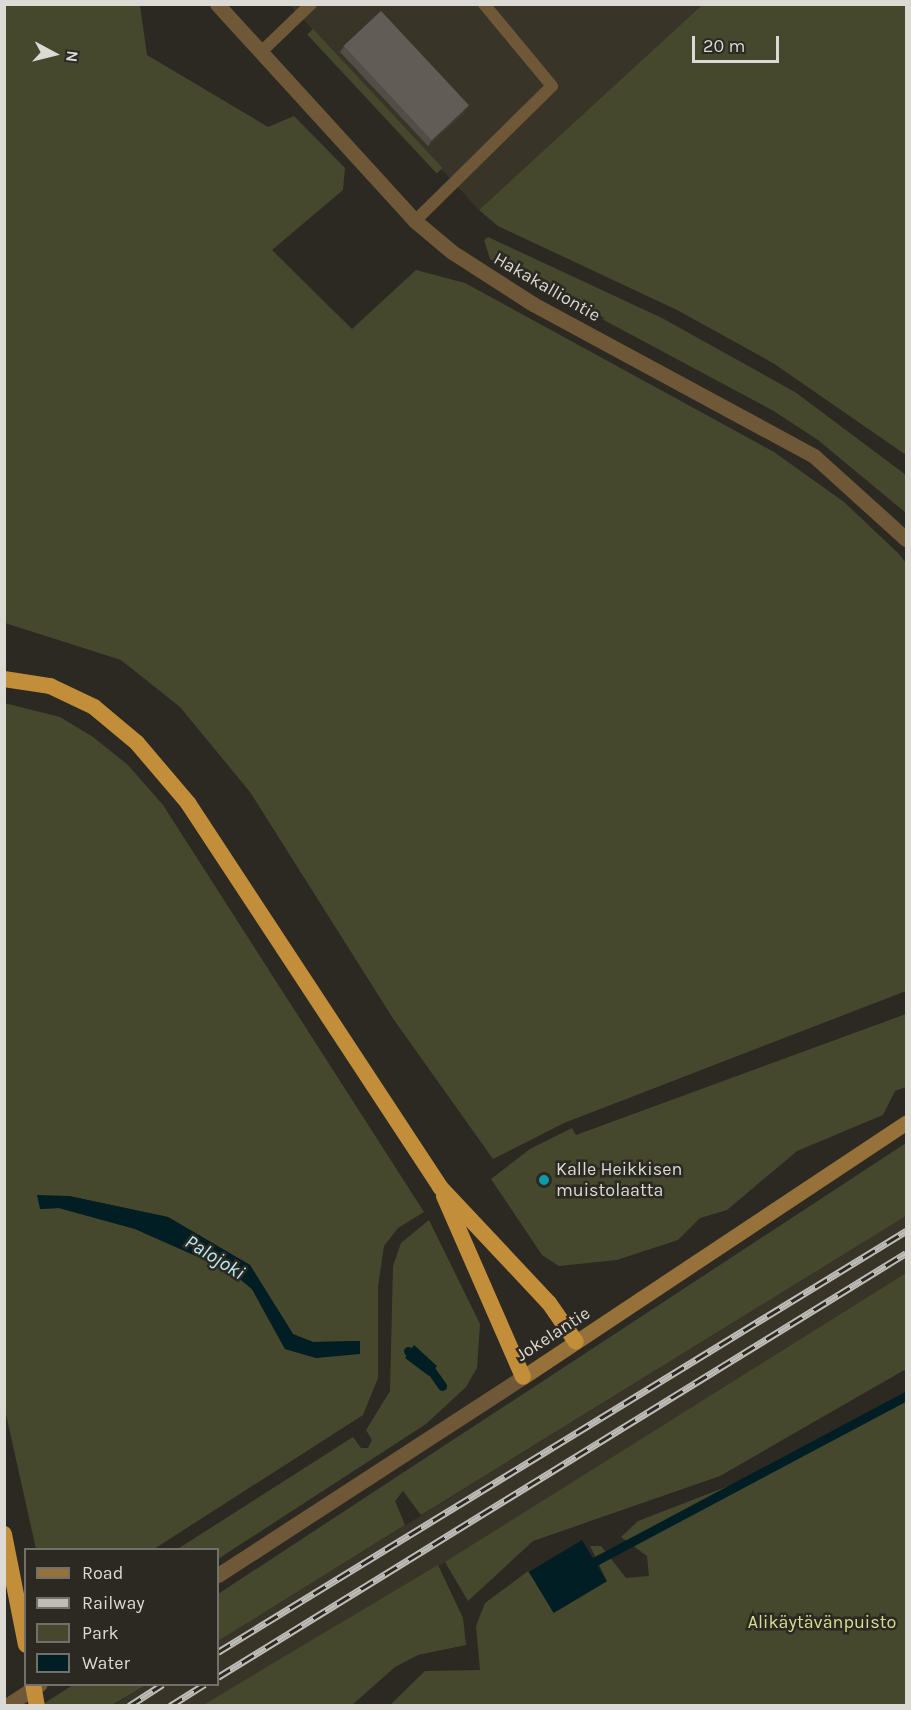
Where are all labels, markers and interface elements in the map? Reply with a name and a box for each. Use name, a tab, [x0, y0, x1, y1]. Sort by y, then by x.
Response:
north arrow	[24, 24, 84, 84]
scale bar	[695, 24, 782, 62]
text: 20 m	[703, 35, 745, 57]
text: N	[62, 49, 82, 63]
street label: Hakakalliontie	[490, 248, 604, 326]
place label: Kalle Heikkisen muistolaatta	[556, 1159, 682, 1202]
marker: Kalle Heikkisen muistolaatta	[537, 1173, 551, 1187]
water label: Palojoki	[181, 1229, 249, 1285]
street label: Jokelantie	[512, 1302, 594, 1366]
legend	[24, 1548, 219, 1686]
text: Road	[82, 1562, 123, 1584]
text: Railway	[82, 1592, 145, 1614]
park label: Alikäytävänpuisto	[748, 1611, 896, 1633]
text: Park	[82, 1622, 119, 1644]
text: Water	[82, 1652, 130, 1674]

